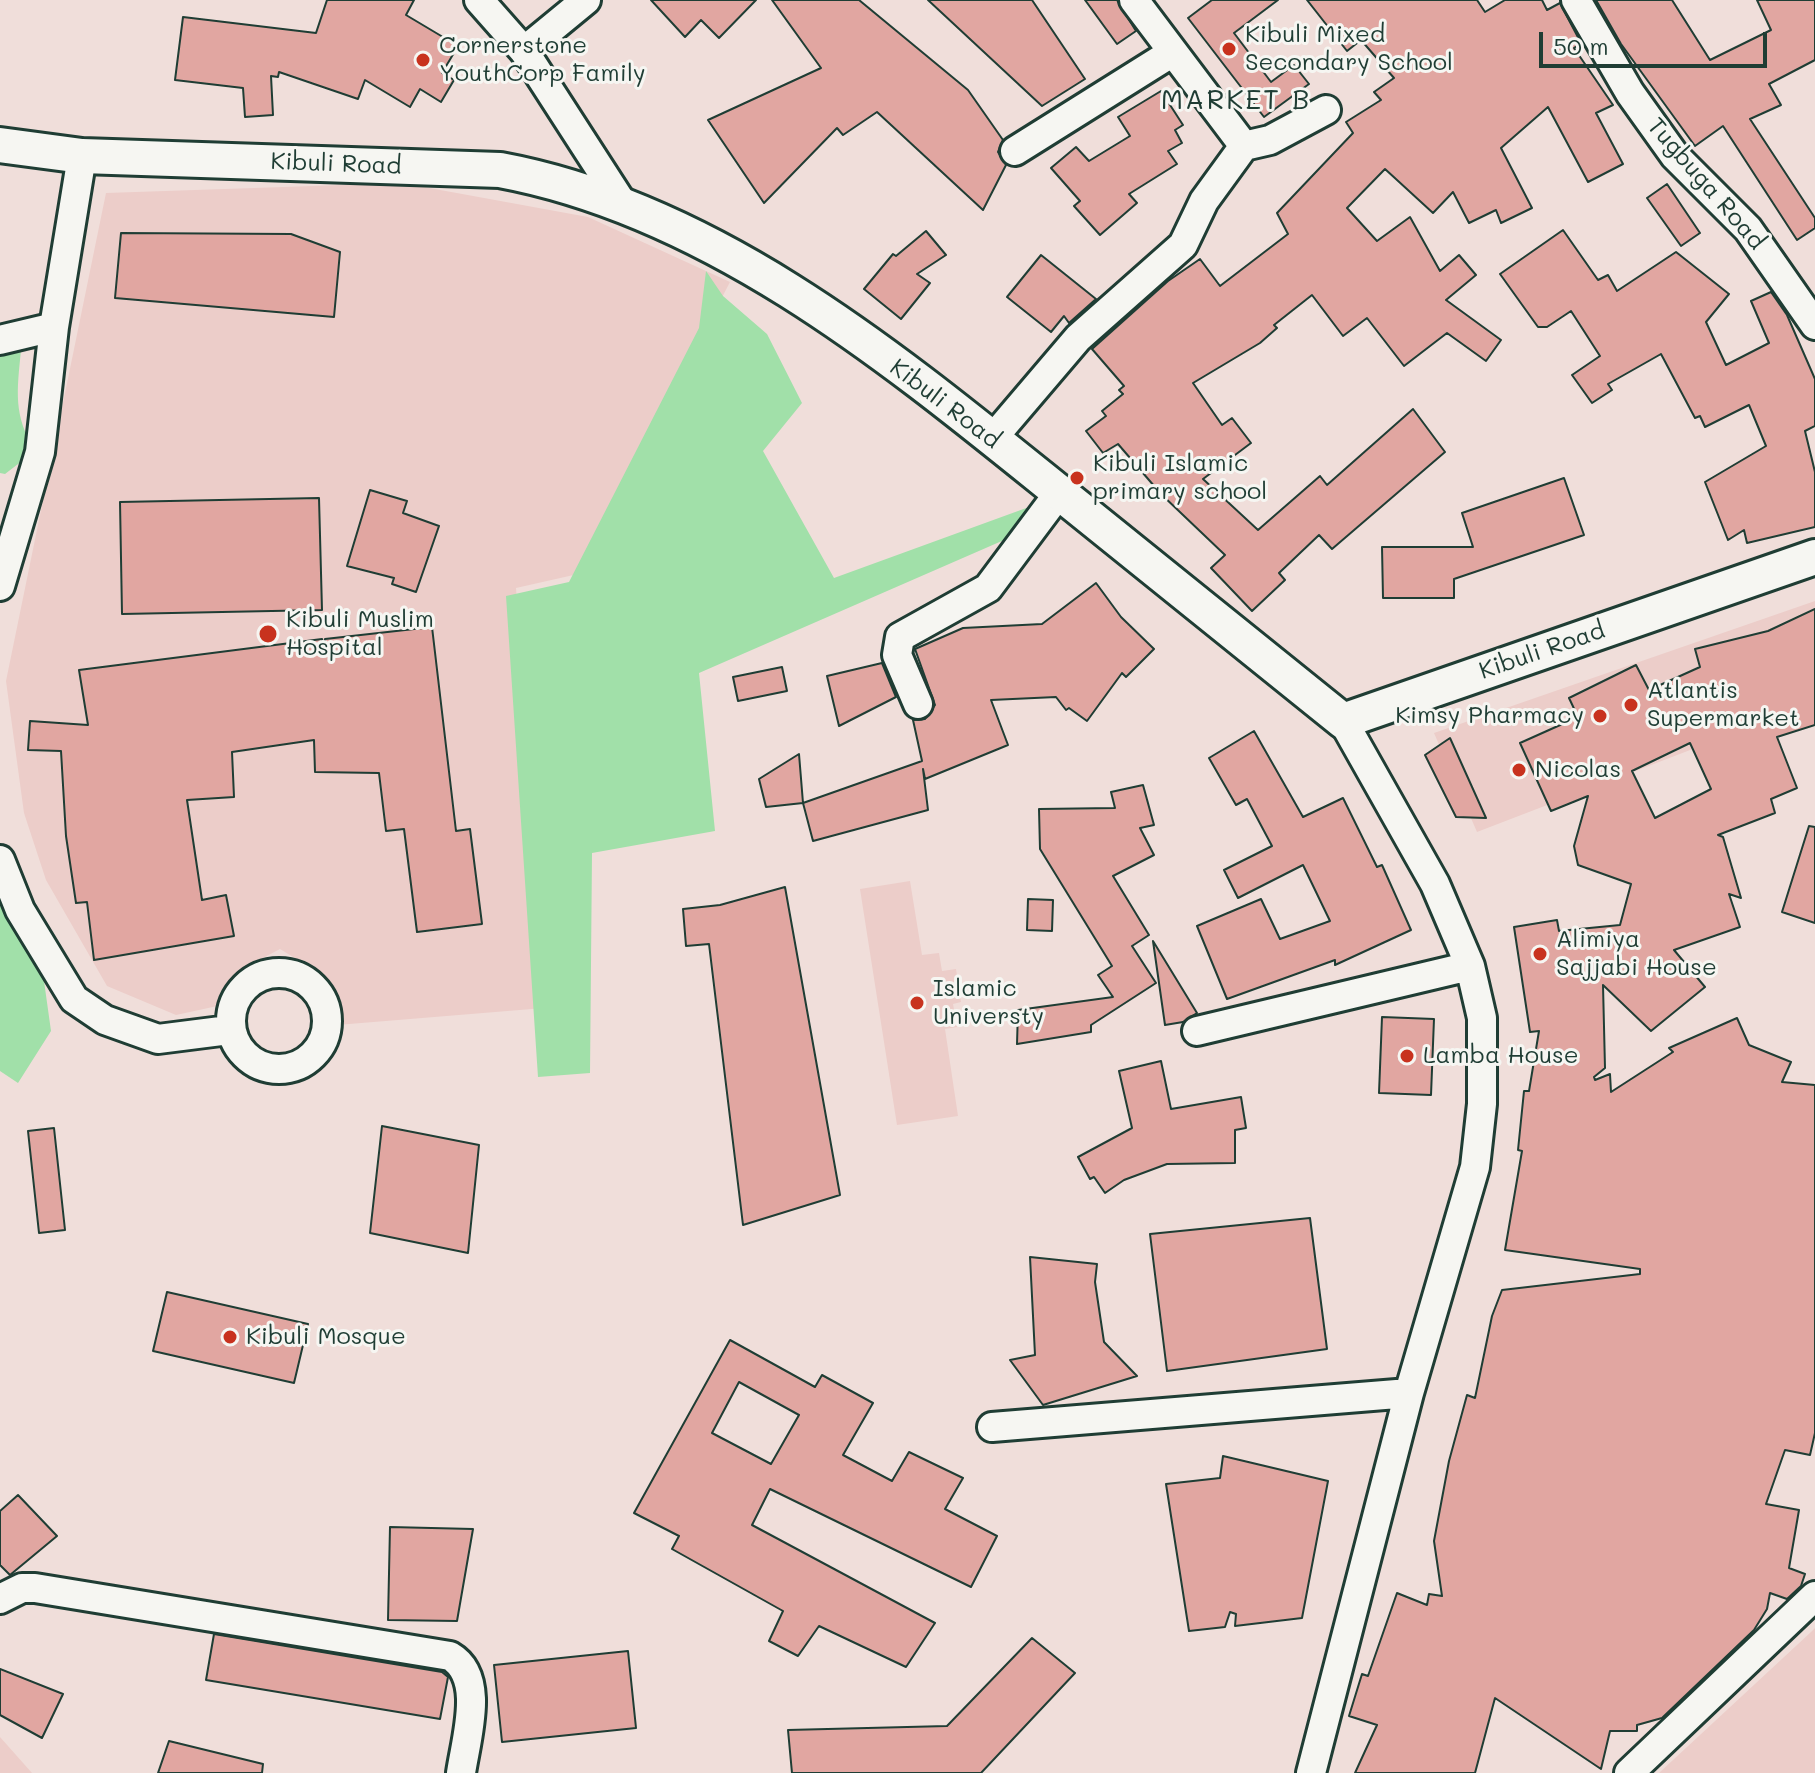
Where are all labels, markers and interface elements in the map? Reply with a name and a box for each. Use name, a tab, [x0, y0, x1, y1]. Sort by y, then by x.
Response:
scale bar	[1543, 16, 1771, 66]
place label: Kibuli Mixed Secondary School	[1245, 21, 1453, 77]
text: 50 m	[1553, 30, 1609, 61]
place label: Cornerstone YouthCorp Family	[439, 32, 645, 88]
marker: Kibuli Mixed Secondary School	[1220, 40, 1238, 58]
marker: Cornerstone YouthCorp Family	[414, 51, 432, 69]
district label: MARKET B	[1161, 83, 1311, 117]
street label: Tugbuga Road	[1641, 112, 1771, 256]
street label: Kibuli Road	[270, 147, 402, 181]
street label: Kibuli Road	[884, 353, 1006, 455]
place label: Kibuli Islamic primary school	[1093, 450, 1267, 506]
marker: Kibuli Islamic primary school	[1068, 469, 1086, 487]
place label: Kibuli Muslim Hospital	[286, 606, 434, 662]
street label: Kibuli Road	[1475, 616, 1609, 686]
marker: Kibuli Muslim Hospital	[257, 623, 279, 645]
place label: Atlantis Supermarket	[1647, 677, 1800, 733]
marker: Atlantis Supermarket	[1622, 696, 1640, 714]
place label: Kimsy Pharmacy	[1395, 702, 1584, 730]
marker: Kimsy Pharmacy	[1591, 707, 1609, 725]
place label: Nicolas	[1535, 756, 1621, 784]
marker: Nicolas	[1510, 761, 1528, 779]
place label: Alimiya Sajjabi House	[1556, 926, 1717, 982]
marker: Alimiya Sajjabi House	[1531, 945, 1549, 963]
place label: Islamic Universty	[933, 975, 1044, 1031]
marker: Islamic Universty	[908, 994, 926, 1012]
place label: Lamba House	[1423, 1042, 1579, 1070]
marker: Lamba House	[1398, 1047, 1416, 1065]
place label: Kibuli Mosque	[246, 1323, 406, 1351]
marker: Kibuli Mosque	[221, 1328, 239, 1346]

